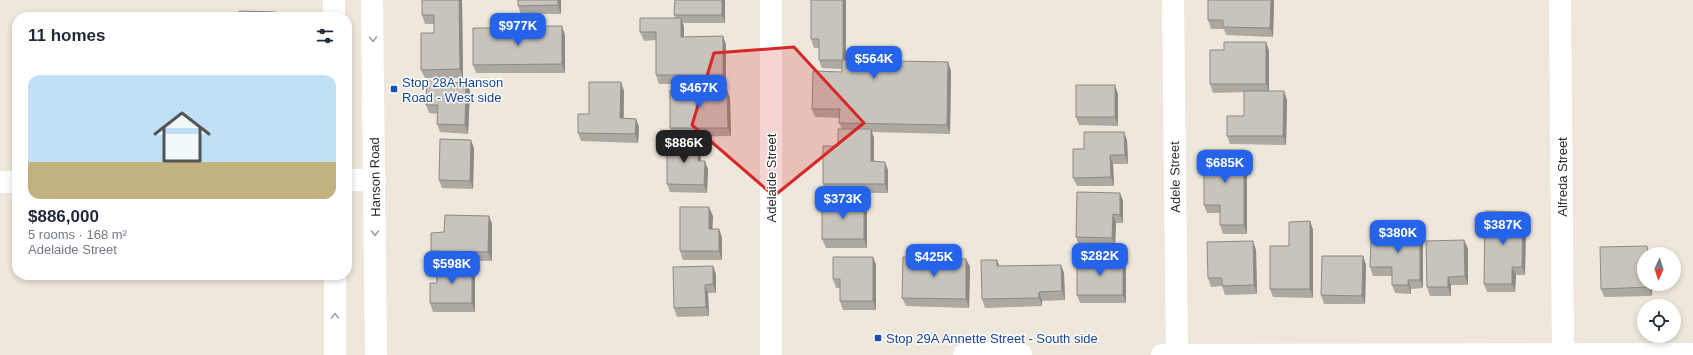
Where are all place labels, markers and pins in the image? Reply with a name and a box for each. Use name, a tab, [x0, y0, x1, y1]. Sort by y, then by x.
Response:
pin: $977K	[490, 13, 546, 47]
pin: $564K	[846, 46, 902, 80]
place label: Stop 28A Hanson Road - West side	[402, 75, 503, 105]
pin: $467K	[671, 75, 727, 109]
marker: Stop 28A Hanson Road - West side	[389, 84, 399, 94]
pin: $886K	[656, 130, 712, 164]
pin: $685K	[1197, 150, 1253, 184]
pin: $373K	[815, 186, 871, 220]
pin: $387K	[1475, 212, 1531, 246]
pin: $380K	[1370, 220, 1426, 254]
pin: $282K	[1072, 243, 1128, 277]
pin: $425K	[906, 244, 962, 278]
pin: $598K	[424, 251, 480, 285]
place label: Stop 29A Annette Street - South side	[886, 331, 1098, 346]
marker: Stop 29A Annette Street - South side	[873, 333, 883, 343]

